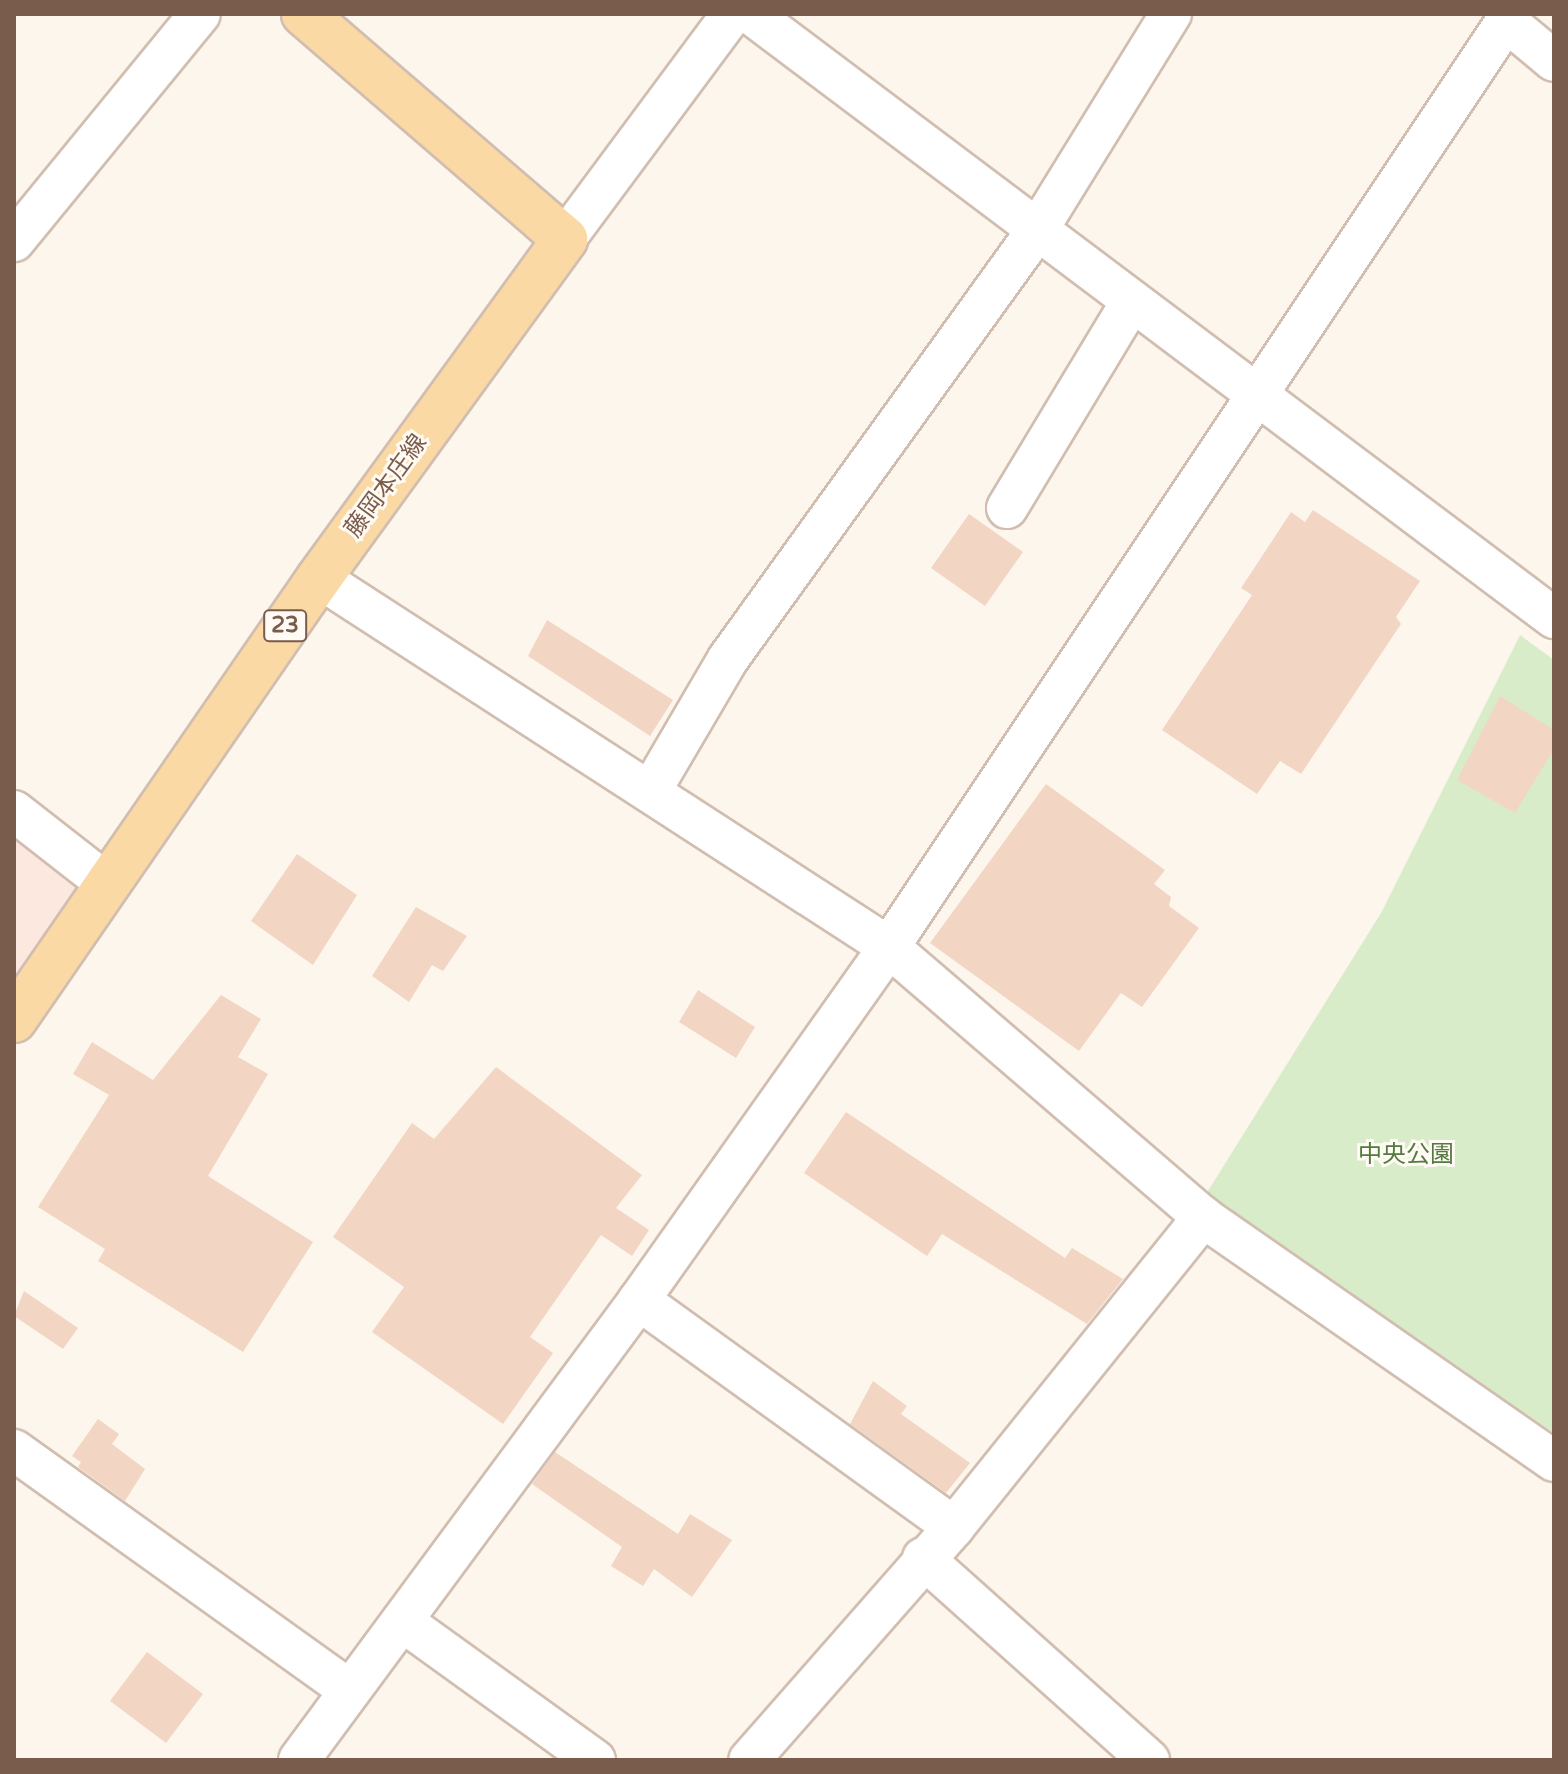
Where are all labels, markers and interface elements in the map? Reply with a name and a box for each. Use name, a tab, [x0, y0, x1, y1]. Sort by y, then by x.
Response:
street label: 藤岡本庄線	[339, 429, 433, 543]
road number: 23	[263, 608, 307, 644]
park label: 中央公園	[1358, 1141, 1454, 1169]

